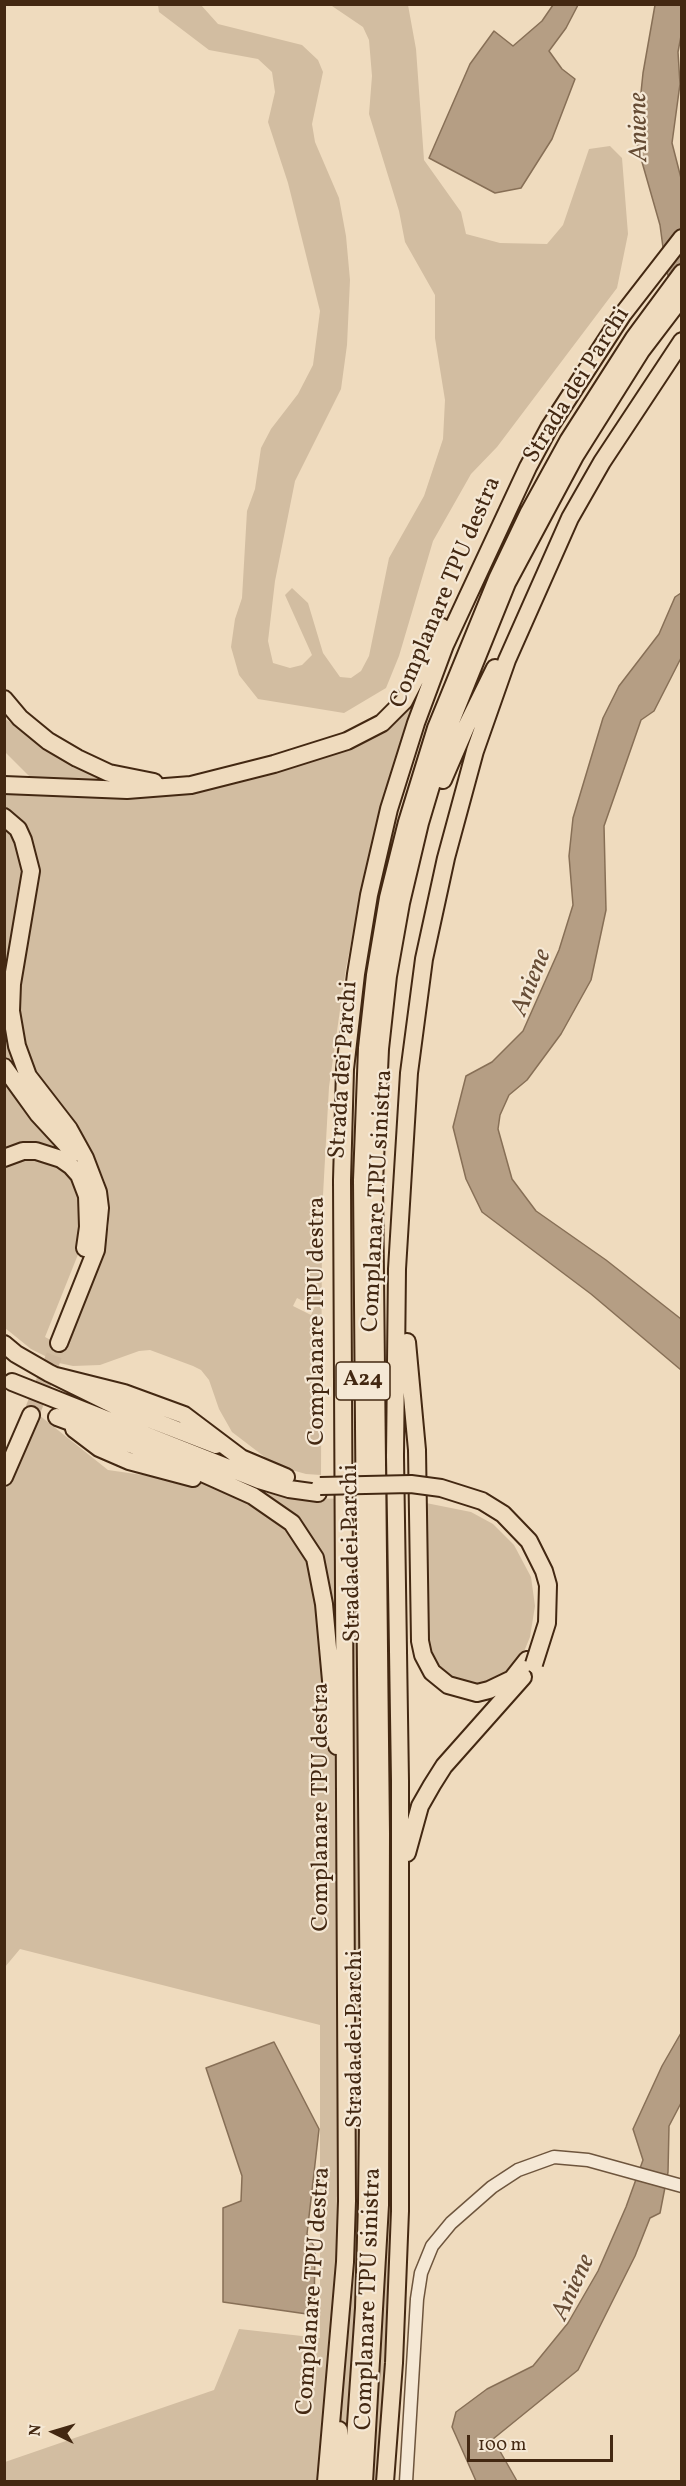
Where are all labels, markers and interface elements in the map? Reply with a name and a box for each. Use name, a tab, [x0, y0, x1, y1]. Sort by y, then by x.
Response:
water label: Aniene	[625, 92, 657, 162]
street label: Strada dei Parchi	[518, 303, 638, 469]
street label: Complanare TPU destra	[385, 473, 509, 713]
water label: Aniene	[506, 945, 560, 1021]
street label: Strada dei Parchi	[324, 980, 366, 1160]
street label: Complanare TPU sinistra	[358, 1069, 400, 1333]
street label: Complanare TPU destra	[305, 1197, 333, 1445]
road number: A24	[336, 1362, 390, 1400]
street label: Strada dei Parchi	[337, 1464, 369, 1642]
street label: Complanare TPU destra	[309, 1683, 337, 1931]
street label: Strada dei Parchi	[343, 1950, 371, 2128]
street label: Complanare TPU destra	[292, 2166, 338, 2416]
street label: Complanare TPU sinistra	[351, 2167, 389, 2431]
water label: Aniene	[546, 2250, 604, 2326]
north arrow	[24, 2402, 84, 2462]
scale bar	[470, 2423, 616, 2461]
text: N	[25, 2424, 48, 2437]
text: 100 m	[478, 2433, 527, 2458]

